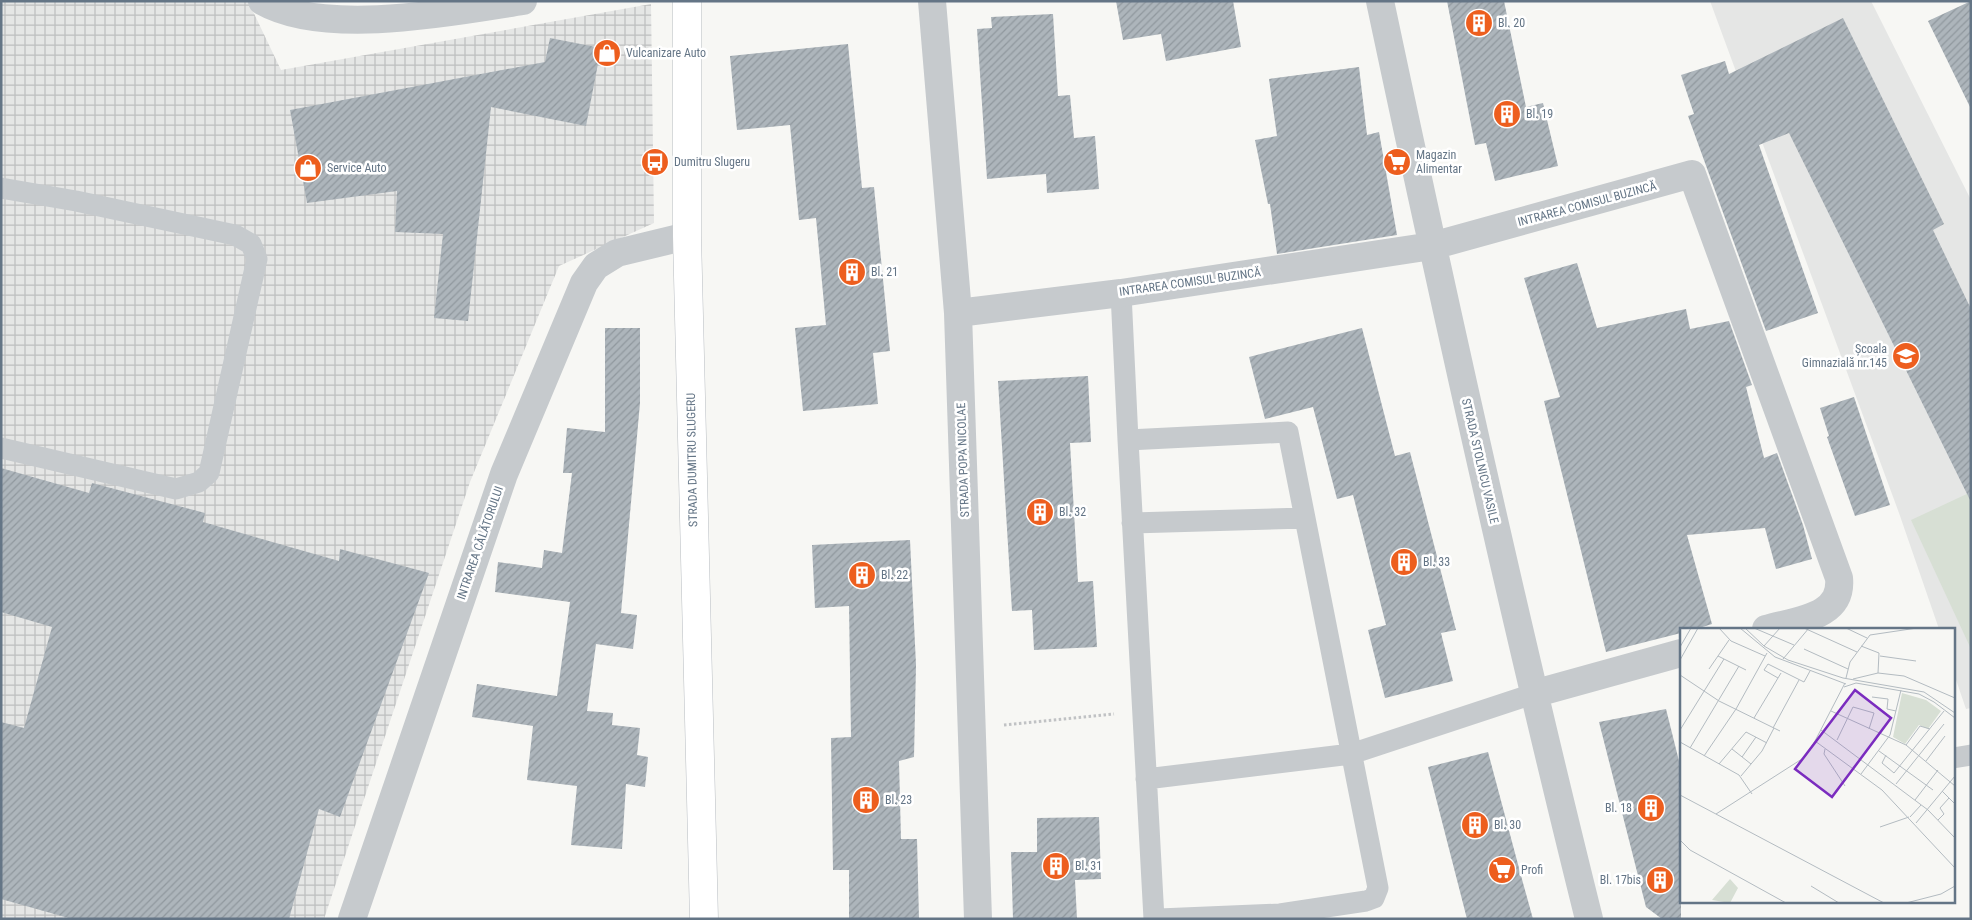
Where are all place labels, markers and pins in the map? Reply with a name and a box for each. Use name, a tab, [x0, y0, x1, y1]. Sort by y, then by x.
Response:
building icon: Bl. 20	[1464, 8, 1494, 38]
place label: Bl. 20	[1498, 16, 1525, 30]
shop icon: Vulcanizare Auto	[592, 38, 622, 68]
place label: Vulcanizare Auto	[626, 46, 706, 60]
building icon: Bl. 19	[1492, 99, 1522, 129]
place label: Bl. 19	[1526, 107, 1553, 121]
bus stop icon: Dumitru Slugeru	[640, 147, 670, 177]
supermarket icon: Magazin Alimentar	[1382, 147, 1412, 177]
place label: Magazin Alimentar	[1416, 148, 1462, 176]
shop icon: Service Auto	[293, 153, 323, 183]
place label: Dumitru Slugeru	[674, 155, 750, 169]
place label: Service Auto	[327, 161, 387, 175]
building icon: Bl. 21	[837, 257, 867, 287]
place label: Bl. 21	[871, 265, 898, 279]
school or university icon: Școala Gimnazială nr.145	[1891, 341, 1921, 371]
place label: Școala Gimnazială nr.145	[1802, 342, 1887, 370]
building icon: Bl. 32	[1025, 497, 1055, 527]
place label: Bl. 32	[1059, 505, 1086, 519]
building icon: Bl. 33	[1389, 547, 1419, 577]
place label: Bl. 33	[1423, 555, 1450, 569]
building icon: Bl. 22	[847, 560, 877, 590]
place label: Bl. 22	[881, 568, 908, 582]
building icon: Bl. 23	[851, 785, 881, 815]
place label: Bl. 23	[885, 793, 912, 807]
building icon: Bl. 18	[1636, 793, 1666, 823]
place label: Bl. 18	[1605, 801, 1632, 815]
building icon: Bl. 30	[1460, 810, 1490, 840]
place label: Bl. 30	[1494, 818, 1521, 832]
building icon: Bl. 31	[1041, 851, 1071, 881]
supermarket icon: Profi	[1487, 855, 1517, 885]
place label: Bl. 31	[1075, 859, 1102, 873]
place label: Profi	[1521, 863, 1543, 877]
building icon: Bl. 17bis	[1645, 865, 1675, 895]
place label: Bl. 17bis	[1600, 873, 1641, 887]

